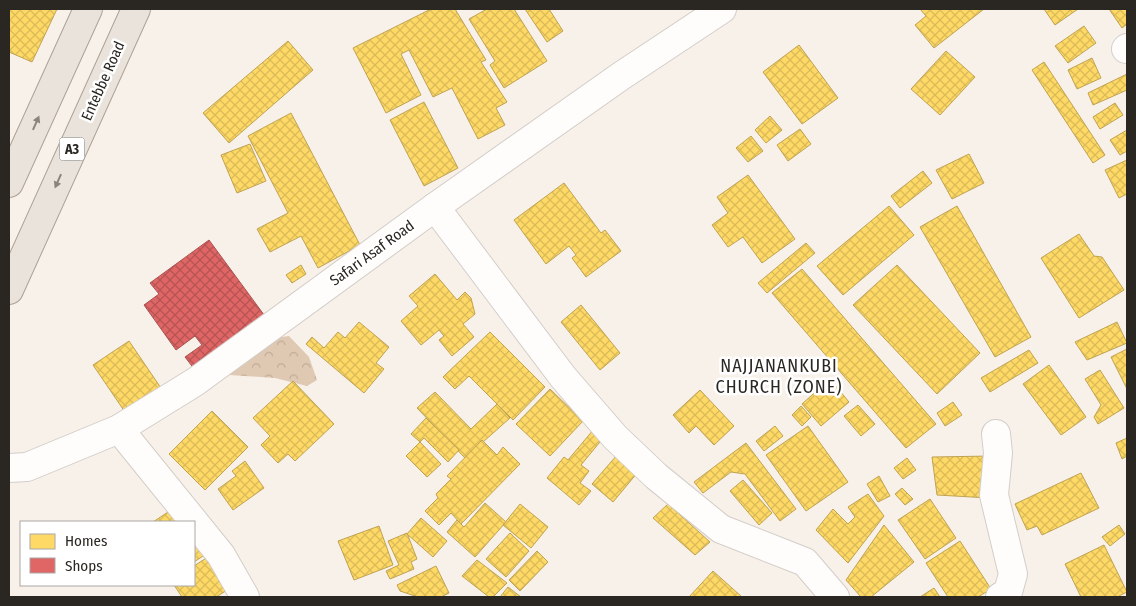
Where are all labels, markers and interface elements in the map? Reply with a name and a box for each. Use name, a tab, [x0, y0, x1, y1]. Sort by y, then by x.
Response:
street label: Entebbe Road	[78, 39, 128, 123]
one-way arrow	[32, 116, 40, 130]
road number: A3	[60, 138, 84, 160]
one-way arrow	[53, 174, 61, 188]
street label: Safari Asaf Road	[326, 216, 418, 290]
district label: NAJJANANKUBI CHURCH (ZONE)	[716, 355, 842, 398]
legend	[20, 521, 195, 586]
text: Homes	[65, 532, 107, 550]
text: Shops	[65, 557, 103, 575]

